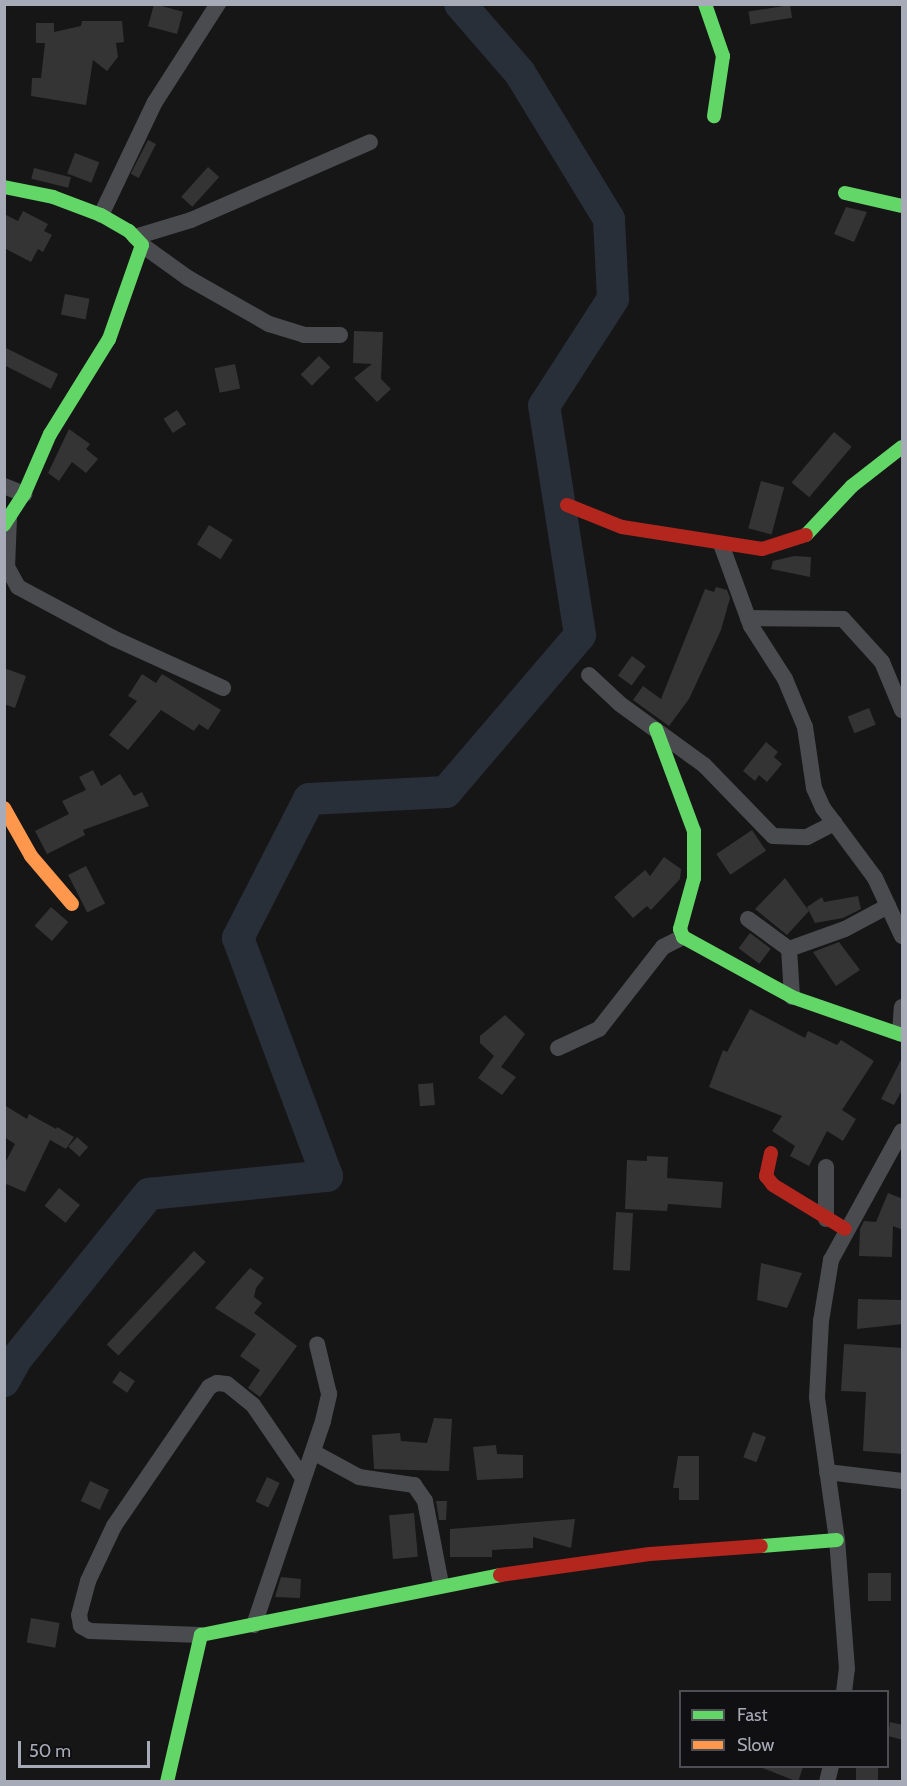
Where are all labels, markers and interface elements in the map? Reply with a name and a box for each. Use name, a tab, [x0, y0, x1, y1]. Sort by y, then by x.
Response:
legend	[679, 1690, 889, 1768]
text: Fast	[737, 1704, 768, 1726]
scale bar	[21, 1729, 153, 1767]
text: Slow	[737, 1734, 774, 1756]
text: 50 m	[29, 1740, 71, 1762]

